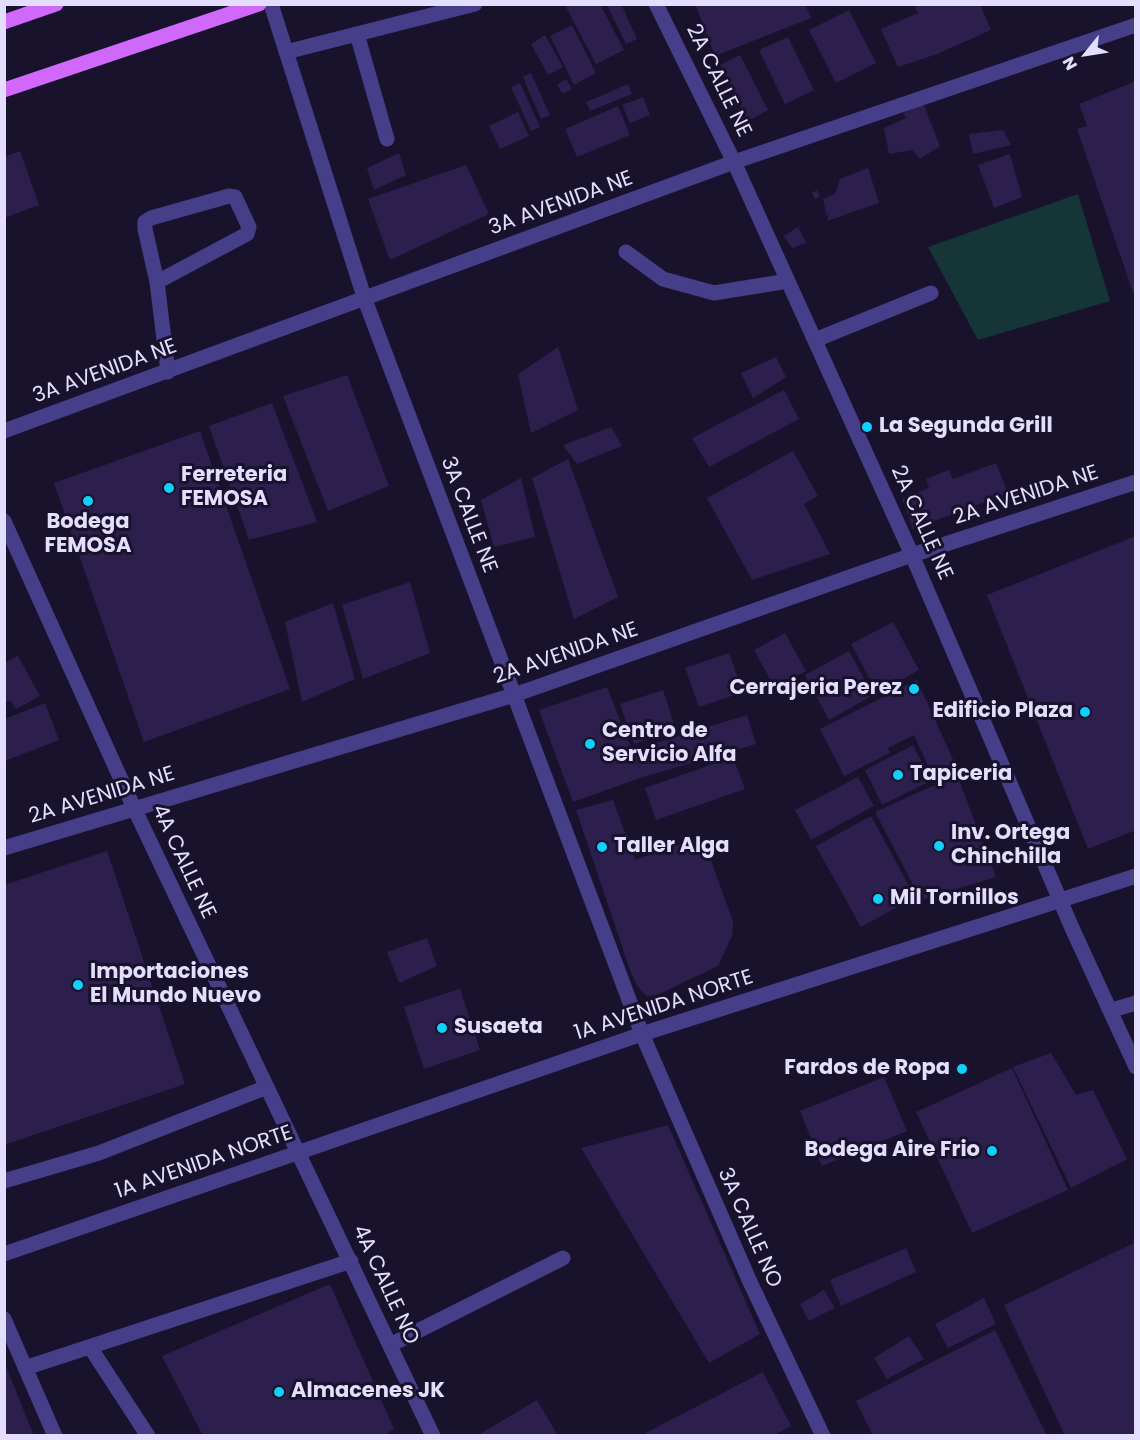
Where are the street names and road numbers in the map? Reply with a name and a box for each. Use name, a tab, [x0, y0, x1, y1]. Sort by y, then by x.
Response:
street label: 2A CALLE NE	[680, 21, 756, 141]
street label: 3A AVENIDA NE	[486, 166, 636, 242]
street label: 3A AVENIDA NE	[30, 334, 180, 410]
street label: 3A CALLE NE	[434, 453, 502, 577]
street label: 2A AVENIDA NE	[950, 461, 1102, 531]
street label: 2A CALLE NE	[885, 462, 957, 584]
street label: 2A AVENIDA NE	[490, 618, 642, 690]
street label: 2A AVENIDA NE	[26, 762, 178, 830]
street label: 4A CALLE NE	[146, 801, 220, 923]
street label: 1A AVENIDA NORTE	[572, 965, 756, 1047]
street label: 1A AVENIDA NORTE	[112, 1121, 296, 1205]
street label: 3A CALLE NO	[711, 1164, 787, 1292]
street label: 4A CALLE NO	[346, 1221, 424, 1349]

